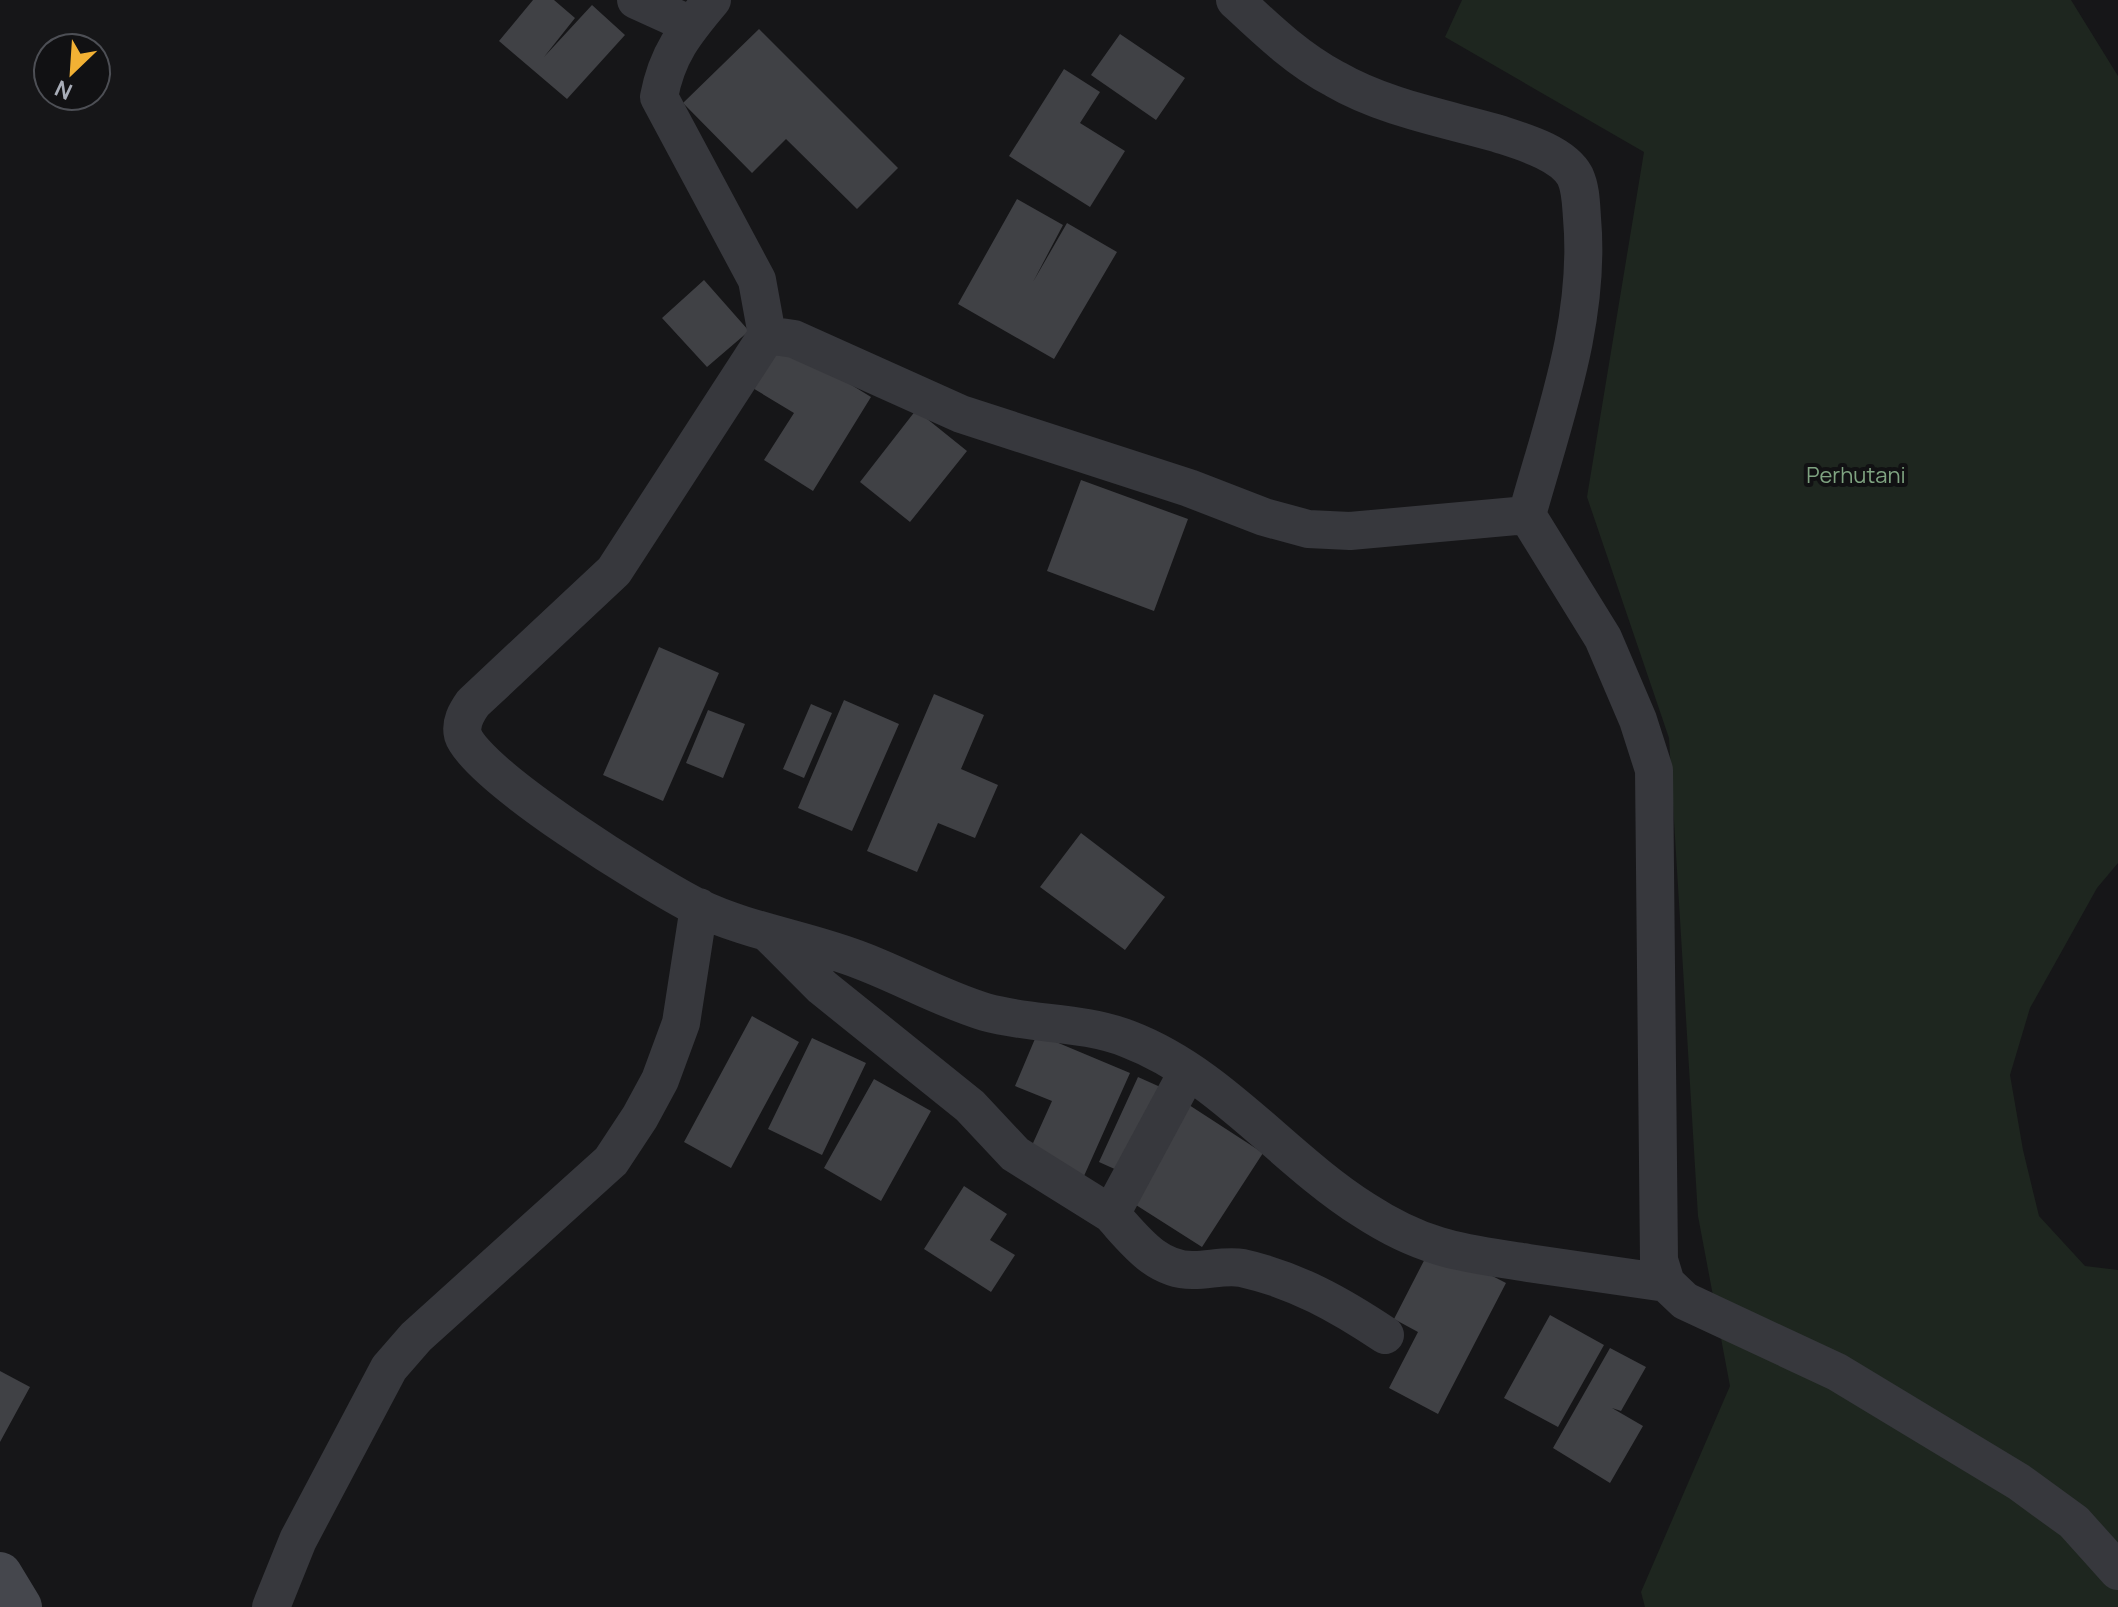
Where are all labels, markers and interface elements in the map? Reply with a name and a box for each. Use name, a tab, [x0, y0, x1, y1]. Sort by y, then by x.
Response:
north arrow	[32, 32, 112, 112]
text: N	[50, 73, 77, 107]
park label: Perhutani	[1806, 460, 1906, 490]

